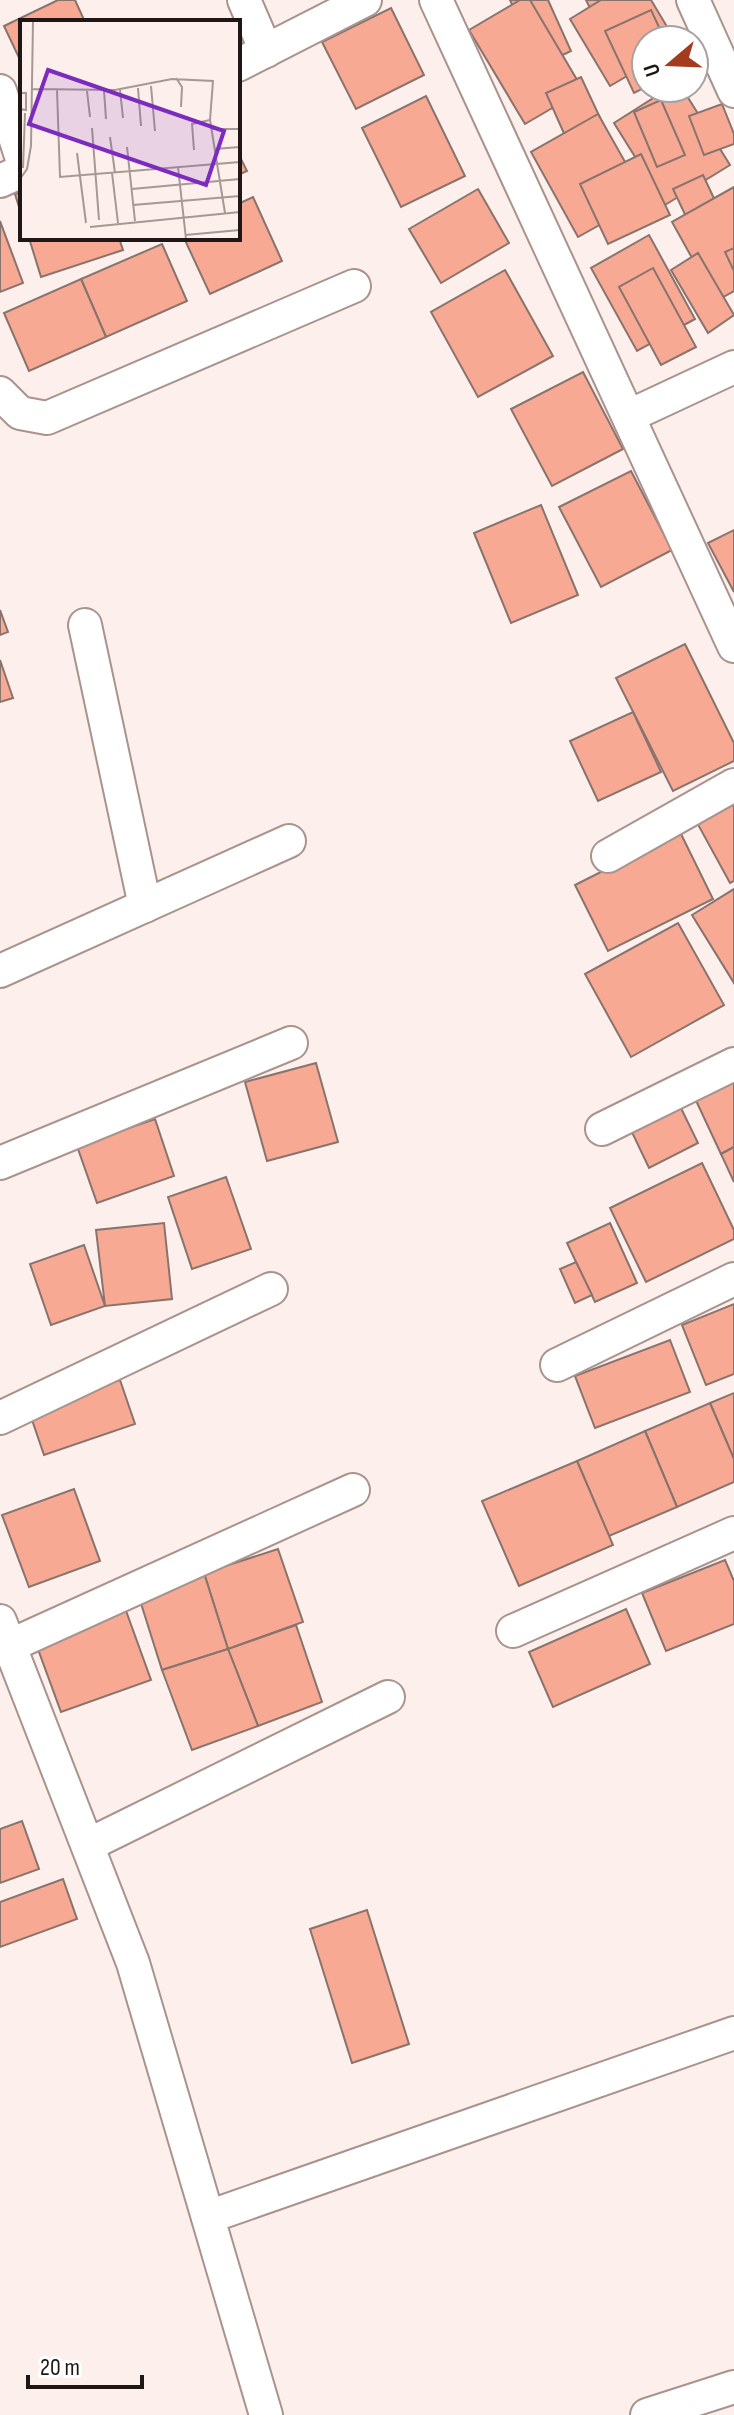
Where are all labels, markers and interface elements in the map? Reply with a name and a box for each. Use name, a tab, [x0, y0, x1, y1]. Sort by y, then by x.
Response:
inset map	[20, 20, 240, 240]
north arrow	[630, 24, 710, 104]
text: U	[638, 60, 667, 80]
scale bar	[28, 2339, 142, 2389]
text: 20 m	[40, 2353, 80, 2382]

